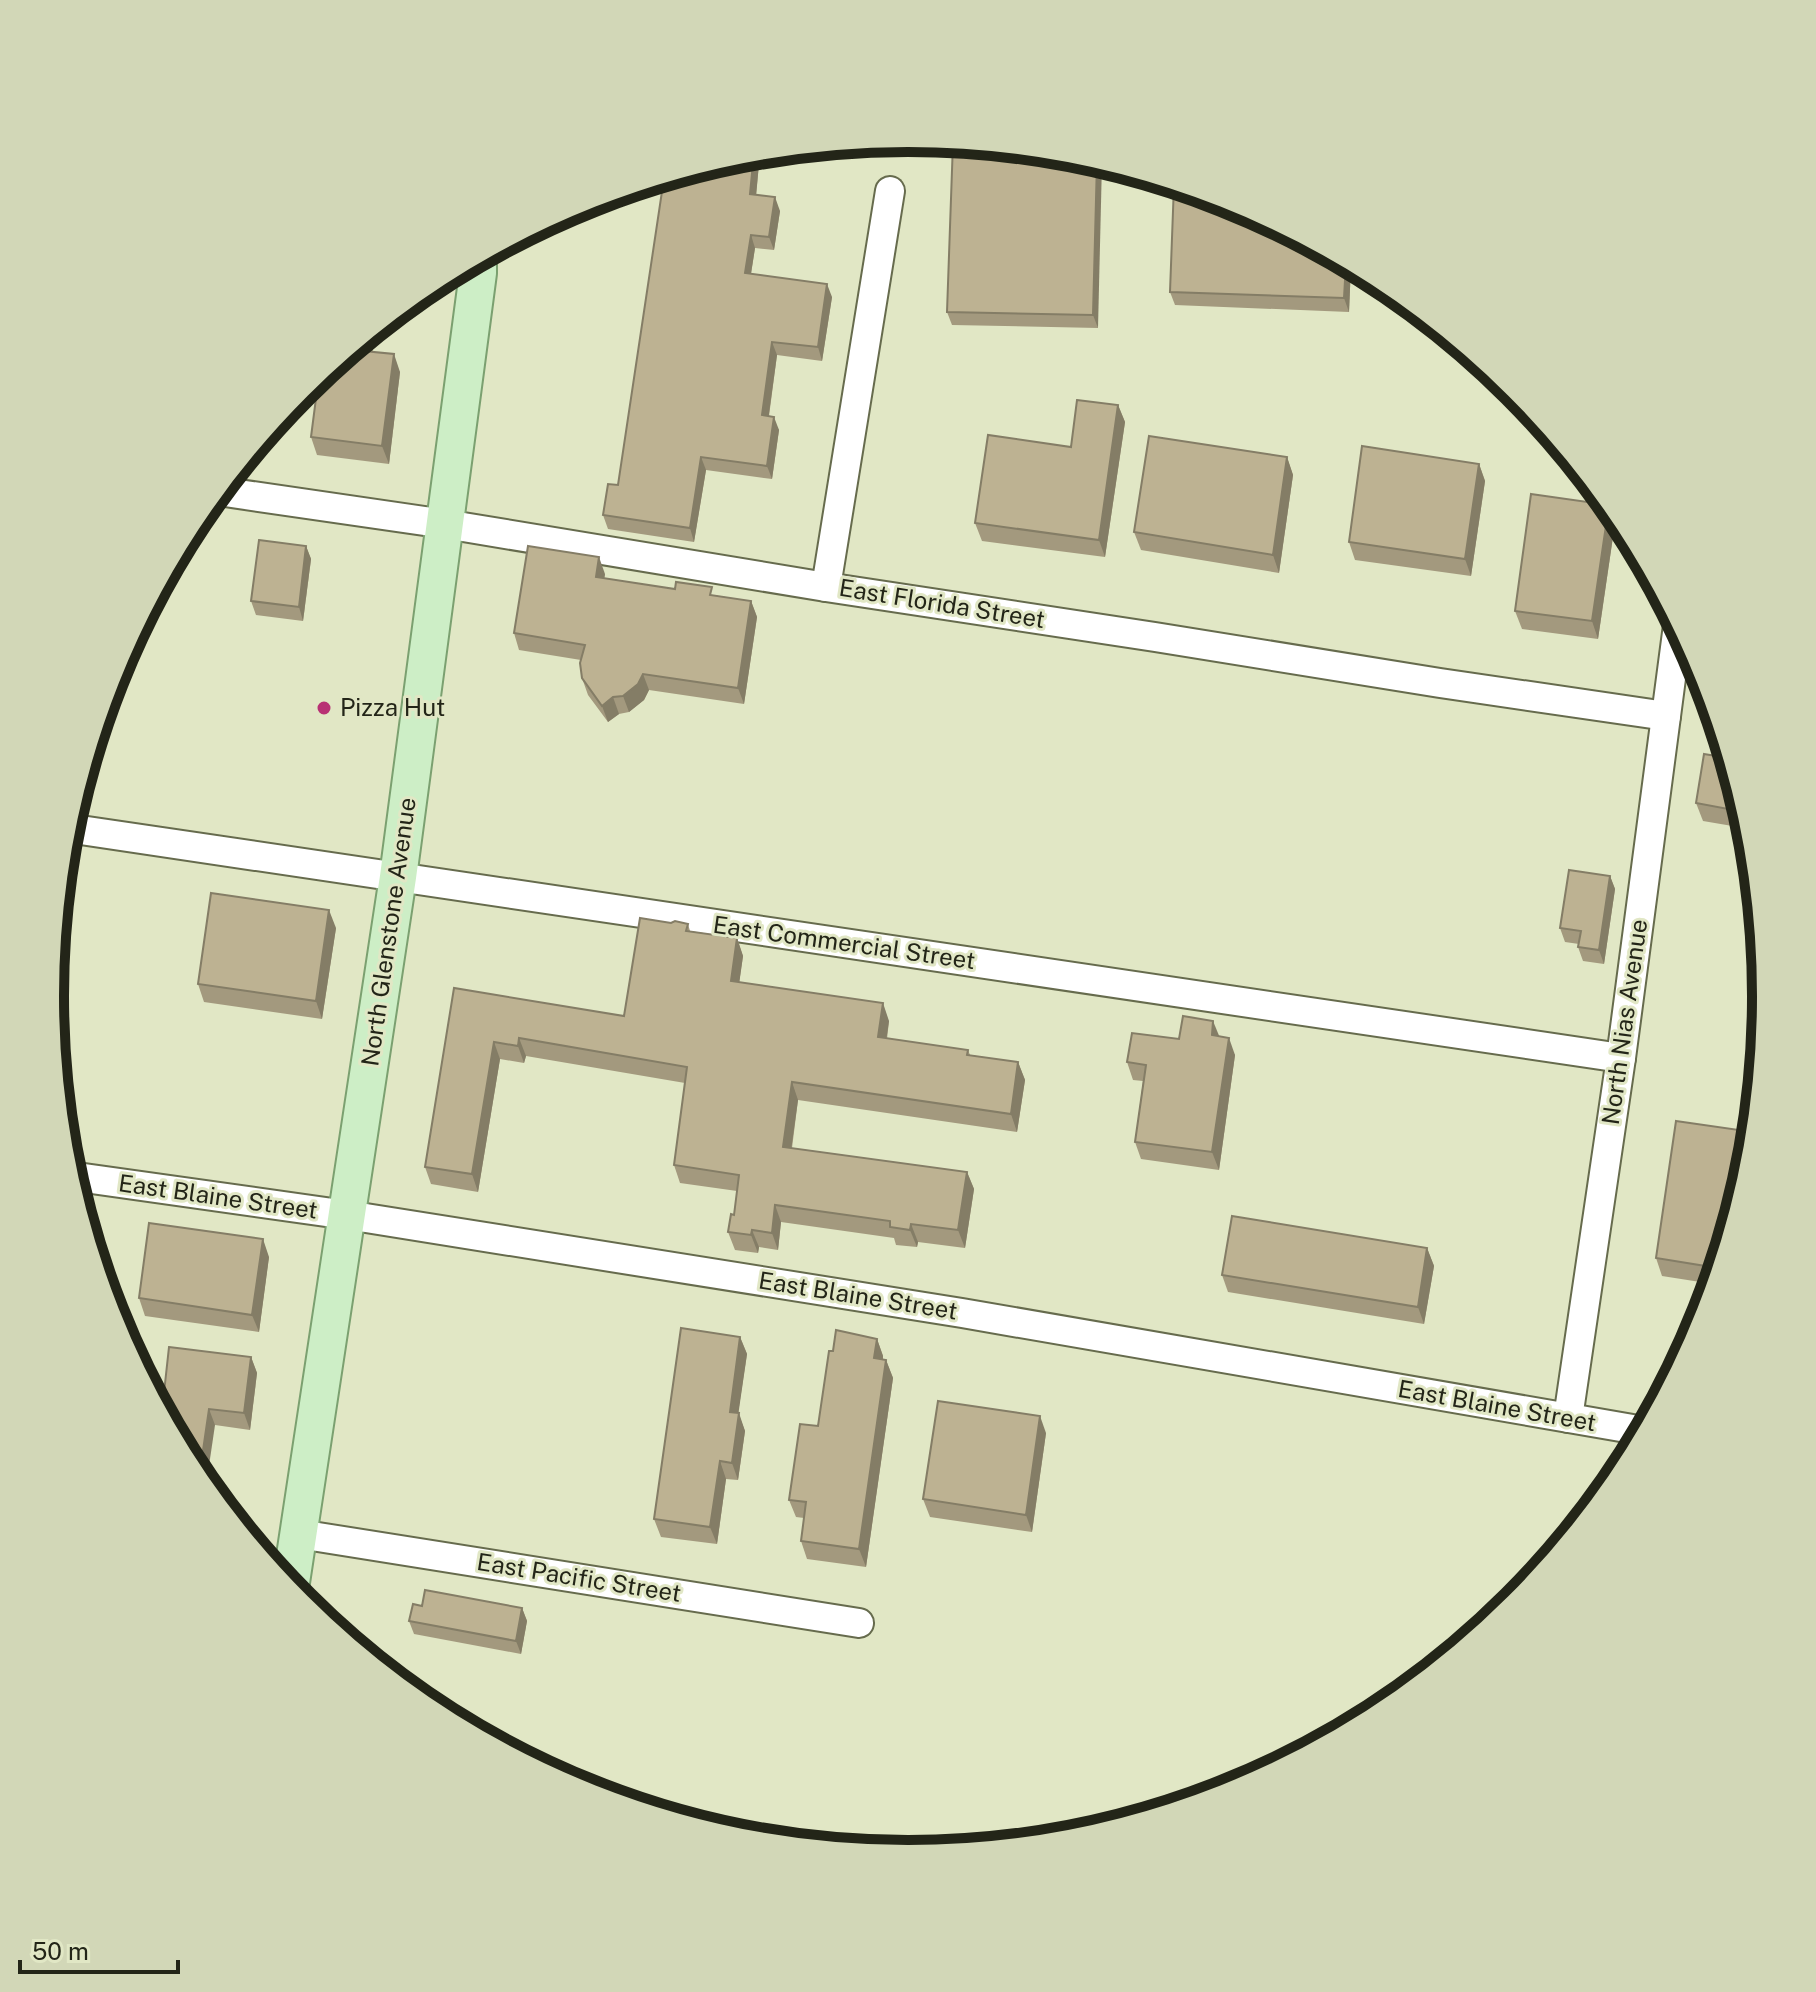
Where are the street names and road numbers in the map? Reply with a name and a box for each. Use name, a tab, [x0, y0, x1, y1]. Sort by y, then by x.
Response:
street label: East Florida Street	[837, 573, 1047, 633]
street label: North Glenstone Avenue	[355, 796, 421, 1068]
street label: East Commercial Street	[711, 910, 977, 974]
street label: North Nias Avenue	[1596, 917, 1652, 1126]
street label: East Blaine Street	[117, 1168, 319, 1224]
street label: East Blaine Street	[757, 1265, 959, 1325]
street label: East Blaine Street	[1396, 1374, 1598, 1436]
street label: East Pacific Street	[475, 1547, 683, 1607]

